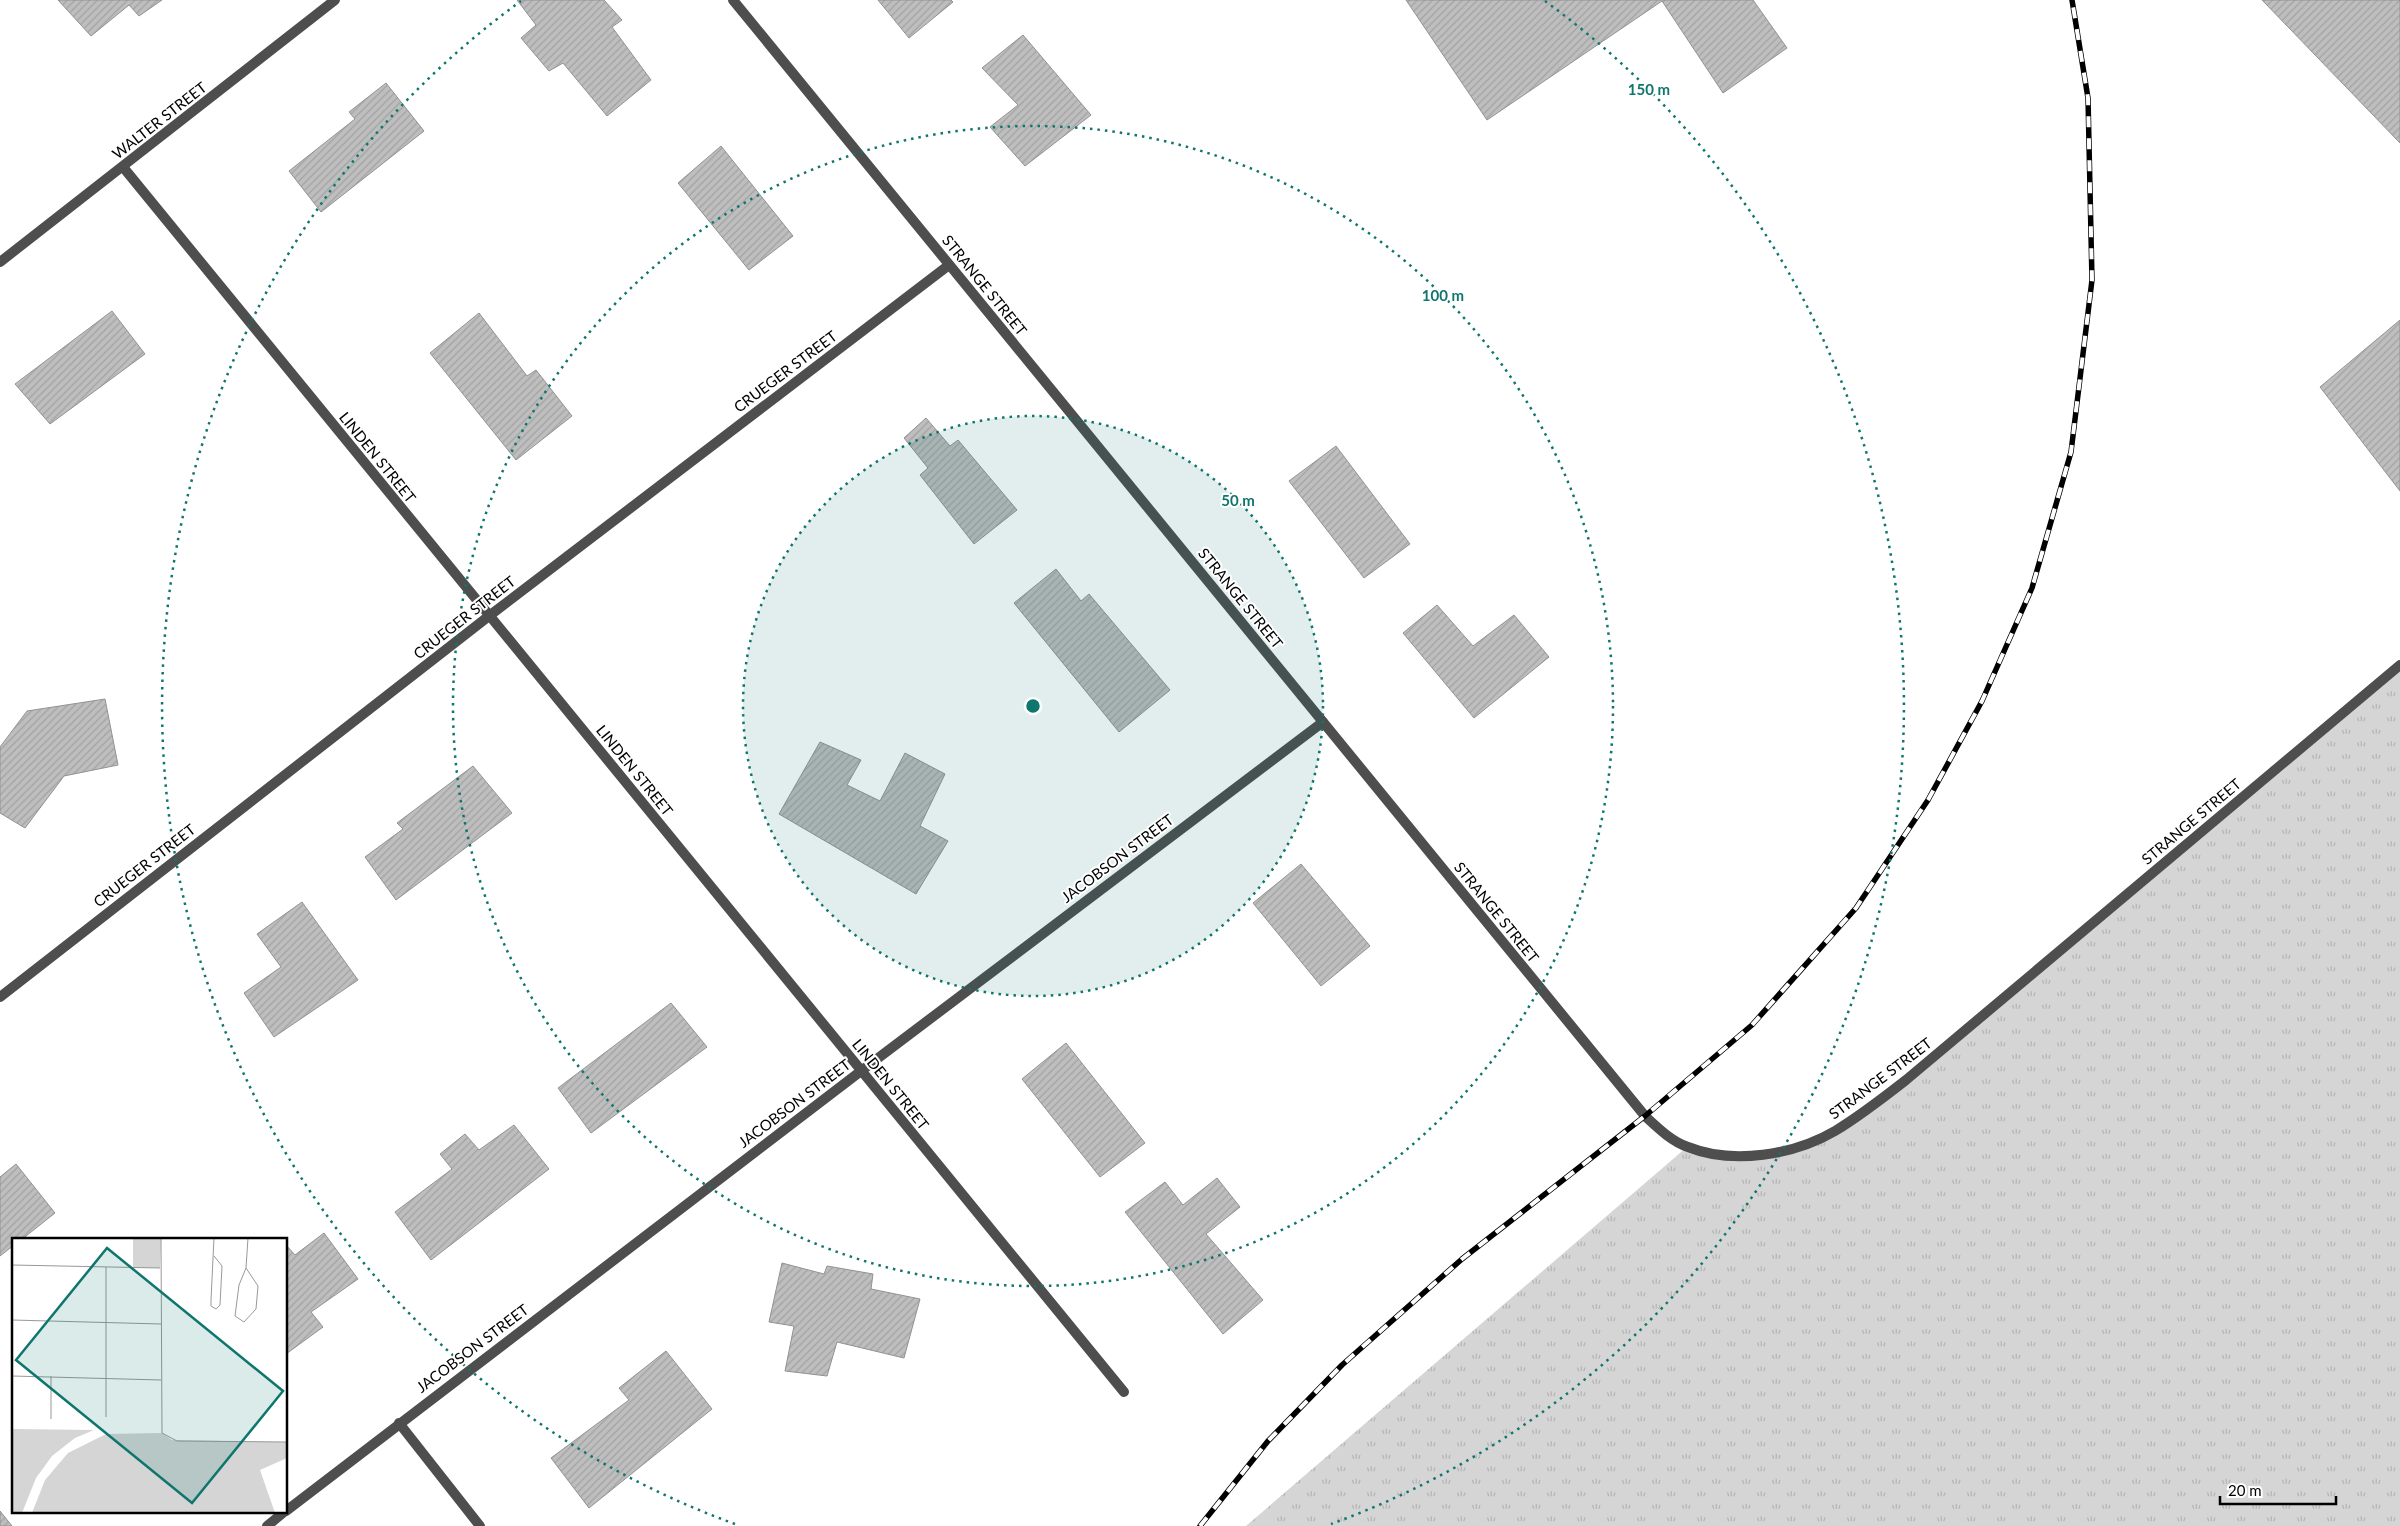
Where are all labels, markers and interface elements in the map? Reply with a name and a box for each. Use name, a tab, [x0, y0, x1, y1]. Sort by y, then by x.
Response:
street label: WALTER STREET	[108, 78, 210, 162]
text: 150 m	[1628, 80, 1670, 98]
street label: STRANGE STREET	[939, 231, 1031, 339]
text: 100 m	[1422, 286, 1464, 304]
street label: CRUEGER STREET	[730, 326, 840, 416]
street label: LINDEN STREET	[336, 408, 420, 506]
text: 50 m	[1221, 491, 1255, 509]
street label: STRANGE STREET	[1195, 544, 1287, 652]
street label: CRUEGER STREET	[409, 572, 519, 662]
centre of rings	[1024, 697, 1042, 715]
street label: LINDEN STREET	[593, 721, 677, 819]
street label: STRANGE STREET	[2138, 774, 2244, 868]
street label: JACOBSON STREET	[1057, 810, 1177, 906]
street label: CRUEGER STREET	[89, 820, 199, 910]
street label: STRANGE STREET	[1451, 858, 1543, 966]
street label: STRANGE STREET	[1825, 1033, 1935, 1123]
street label: LINDEN STREET	[849, 1035, 933, 1133]
street label: JACOBSON STREET	[734, 1055, 854, 1151]
inset map	[12, 1238, 288, 1514]
street label: JACOBSON STREET	[412, 1300, 532, 1396]
scale bar	[2220, 1474, 2336, 1506]
text: 20 m	[2228, 1481, 2262, 1499]

